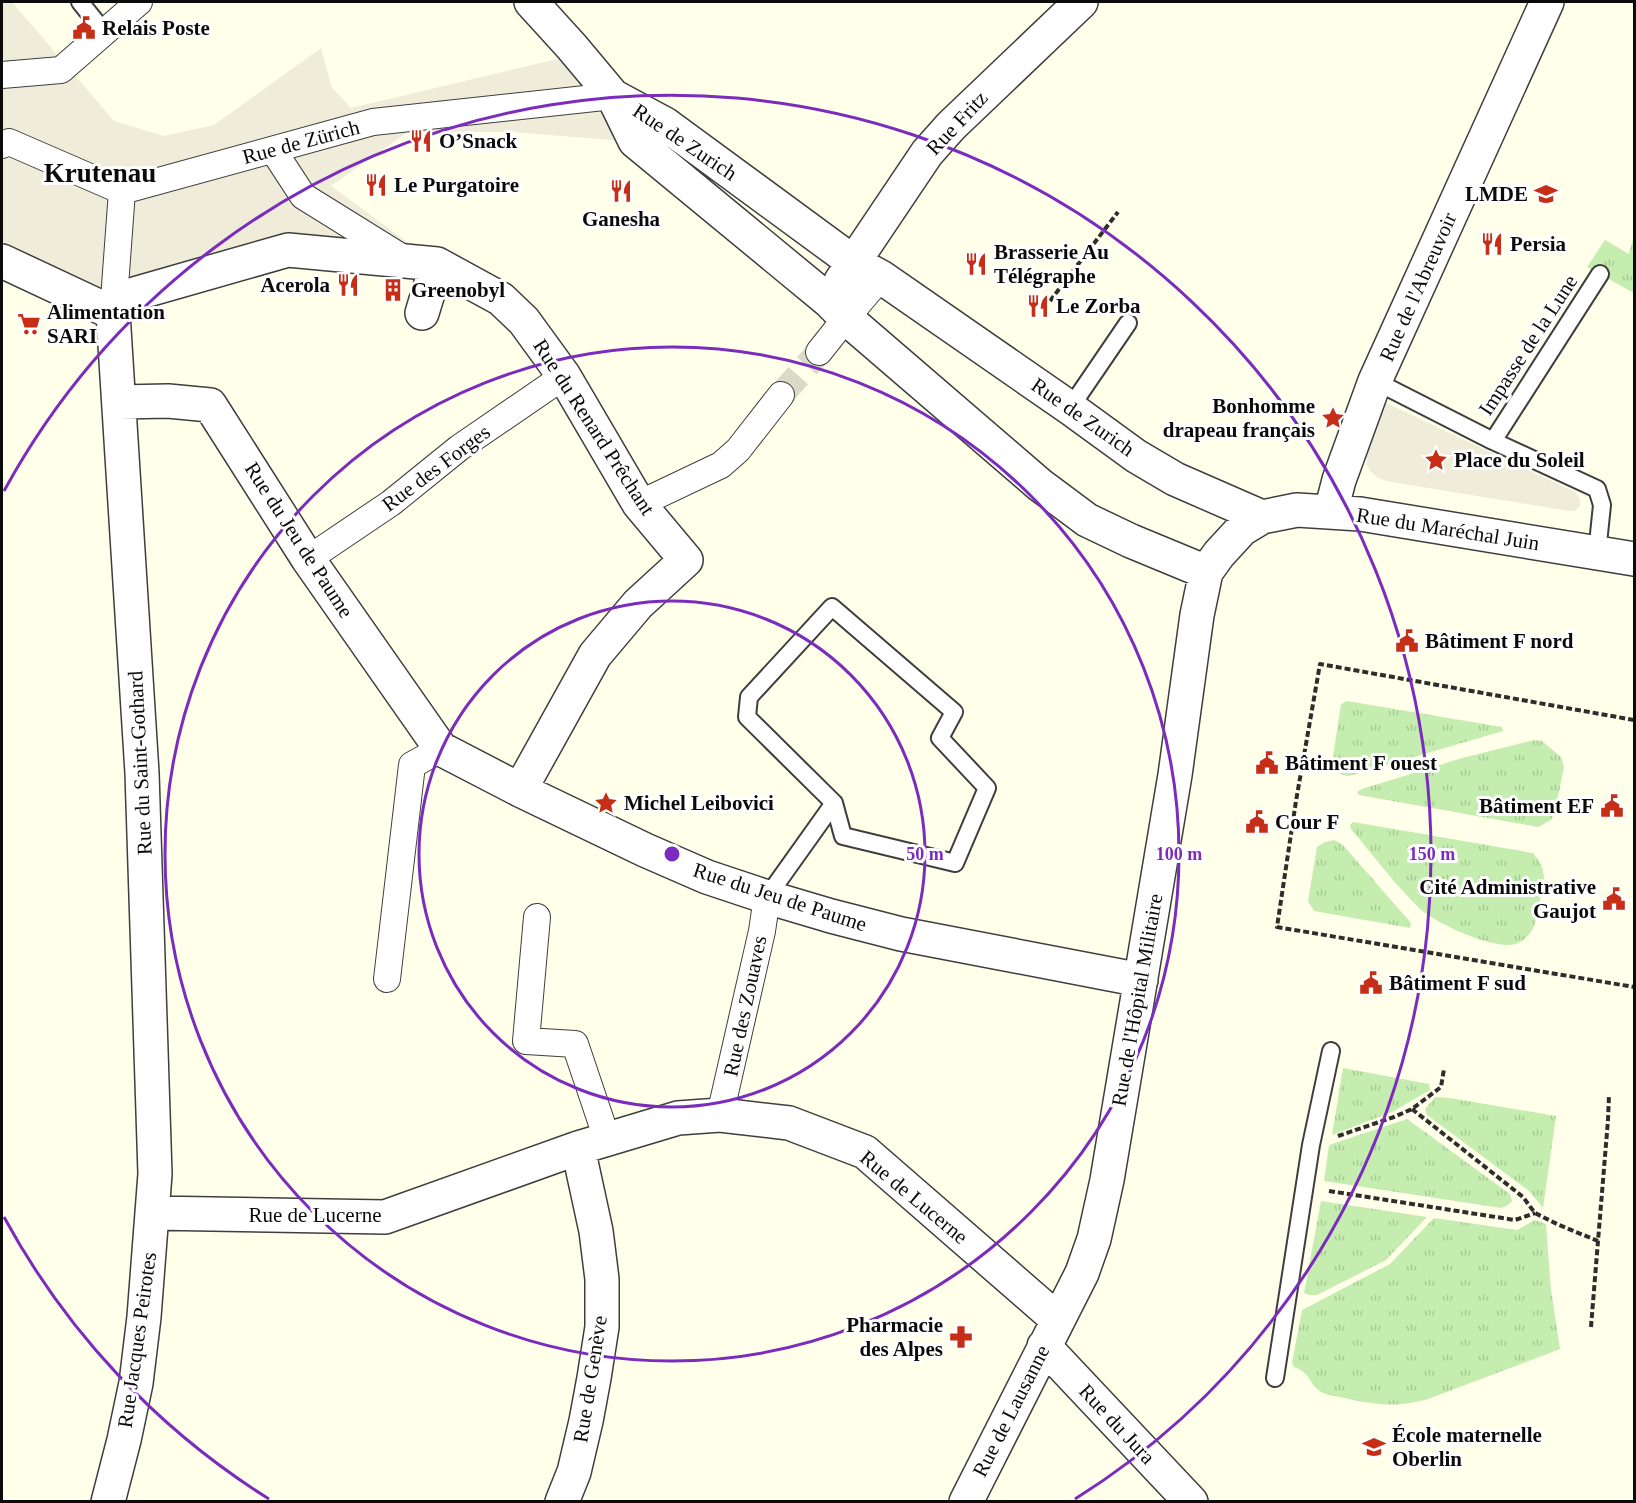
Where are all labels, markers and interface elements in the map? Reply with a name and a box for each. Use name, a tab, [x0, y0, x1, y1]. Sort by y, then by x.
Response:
public building icon: Relais Poste	[71, 15, 97, 41]
place label: Relais Poste	[102, 16, 210, 40]
street label: Rue Fritz	[921, 86, 993, 160]
street label: Rue de Zurich	[628, 98, 742, 186]
street label: Rue de Zürich	[240, 115, 363, 169]
restaurant icon: O’Snack	[408, 128, 434, 154]
place label: O’Snack	[439, 129, 518, 153]
district label: Krutenau	[44, 158, 156, 188]
restaurant icon: Le Purgatoire	[363, 172, 389, 198]
place label: Le Purgatoire	[394, 173, 519, 197]
restaurant icon: Ganesha	[608, 178, 634, 204]
school or university icon: LMDE	[1533, 181, 1559, 207]
place label: LMDE	[1465, 182, 1528, 206]
place label: Ganesha	[582, 207, 661, 231]
street label: Rue de l'Abreuvoir	[1374, 209, 1462, 365]
restaurant icon: Persia	[1479, 231, 1505, 257]
place label: Persia	[1510, 232, 1566, 256]
place label: Brasserie Au Télégraphe	[994, 240, 1109, 288]
restaurant icon: Brasserie Au Télégraphe	[963, 251, 989, 277]
street label: Impasse de la Lune	[1474, 270, 1582, 420]
restaurant icon: Acerola	[335, 272, 361, 298]
place label: Acerola	[260, 273, 330, 297]
building icon: Greenobyl	[380, 277, 406, 303]
place label: Greenobyl	[411, 278, 505, 302]
restaurant icon: Le Zorba	[1025, 293, 1051, 319]
place label: Le Zorba	[1056, 294, 1141, 318]
place label: Alimentation SARI	[47, 300, 165, 348]
supermarket icon: Alimentation SARI	[16, 311, 42, 337]
street label: Rue du Renard Prêchant	[528, 335, 660, 520]
street label: Rue de Zurich	[1027, 373, 1139, 462]
place label: Bonhomme drapeau français	[1163, 394, 1315, 442]
place icon: Bonhomme drapeau français	[1320, 405, 1346, 431]
street label: Rue des Forges	[377, 420, 495, 516]
place icon: Place du Soleil	[1423, 447, 1449, 473]
place label: Place du Soleil	[1454, 448, 1585, 472]
street label: Rue du Jeu de Paume	[240, 458, 358, 622]
street label: Rue du Maréchal Juin	[1355, 503, 1542, 555]
public building icon: Bâtiment F nord	[1394, 628, 1420, 654]
place label: Bâtiment F nord	[1425, 629, 1574, 653]
street label: Rue du Saint-Gothard	[123, 670, 157, 856]
public building icon: Bâtiment F ouest	[1254, 750, 1280, 776]
place label: Bâtiment F ouest	[1285, 751, 1437, 775]
place icon: Michel Leibovici	[593, 790, 619, 816]
place label: Michel Leibovici	[624, 791, 774, 815]
public building icon: Bâtiment EF	[1599, 793, 1625, 819]
place label: Bâtiment EF	[1479, 794, 1594, 818]
public building icon: Cour F	[1244, 809, 1270, 835]
place label: Cour F	[1275, 810, 1339, 834]
centre of rings	[662, 844, 682, 864]
text: 50 m	[906, 844, 944, 864]
text: 100 m	[1156, 844, 1202, 864]
text: 150 m	[1409, 844, 1455, 864]
street label: Rue du Jeu de Paume	[690, 858, 870, 936]
place label: Cité Administrative Gaujot	[1419, 875, 1596, 923]
public building icon: Cité Administrative Gaujot	[1601, 886, 1627, 912]
street label: Rue de l'Hôpital Militaire	[1106, 892, 1168, 1108]
street label: Rue des Zouaves	[718, 933, 772, 1079]
public building icon: Bâtiment F sud	[1358, 970, 1384, 996]
place label: Bâtiment F sud	[1389, 971, 1526, 995]
street label: Rue de Lucerne	[855, 1145, 973, 1249]
street label: Rue de Lucerne	[249, 1203, 381, 1227]
street label: Rue Jacques Peirotes	[113, 1251, 161, 1429]
place label: Pharmacie des Alpes	[846, 1313, 943, 1361]
street label: Rue de Genève	[568, 1314, 612, 1444]
pharmacy icon: Pharmacie des Alpes	[948, 1324, 974, 1350]
street label: Rue de Lausanne	[967, 1341, 1055, 1481]
street label: Rue du Jura	[1074, 1379, 1160, 1469]
place label: École maternelle Oberlin	[1392, 1423, 1542, 1471]
school or university icon: École maternelle Oberlin	[1361, 1434, 1387, 1460]

